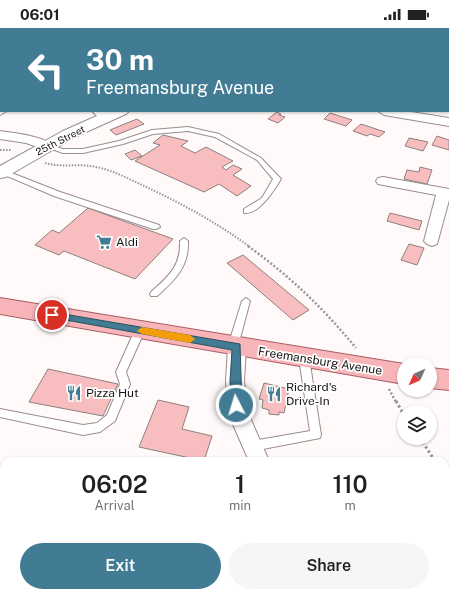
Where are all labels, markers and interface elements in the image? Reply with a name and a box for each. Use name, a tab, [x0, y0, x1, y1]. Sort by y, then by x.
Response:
text: 06:01	[20, 6, 60, 23]
text: 30 m	[86, 43, 154, 76]
icon: left	[20, 44, 72, 96]
text: Freemansburg Avenue	[86, 77, 274, 98]
street label: 25th Street	[33, 122, 87, 158]
supermarket icon: Aldi	[95, 233, 113, 251]
place label: Aldi	[116, 235, 138, 249]
pin	[35, 298, 69, 332]
icon: arrive	[41, 304, 63, 326]
street label: Freemansburg Avenue	[257, 344, 383, 378]
north arrow	[397, 357, 437, 397]
map controls	[397, 357, 437, 445]
place label: Richard's Drive-In	[286, 380, 337, 408]
restaurant icon: Pizza Hut	[65, 384, 83, 402]
position arrow	[215, 384, 257, 426]
restaurant icon: Richard's Drive-In	[265, 385, 283, 403]
place label: Pizza Hut	[86, 386, 139, 400]
button: layers	[397, 405, 437, 445]
text: 06:02	[81, 470, 148, 498]
text: 1	[235, 470, 245, 498]
text: 110	[332, 470, 368, 498]
text: Arrival	[94, 498, 135, 513]
text: min	[229, 498, 251, 513]
text: m	[344, 498, 356, 513]
button: Exit	[20, 543, 221, 589]
button: Share	[229, 543, 429, 589]

